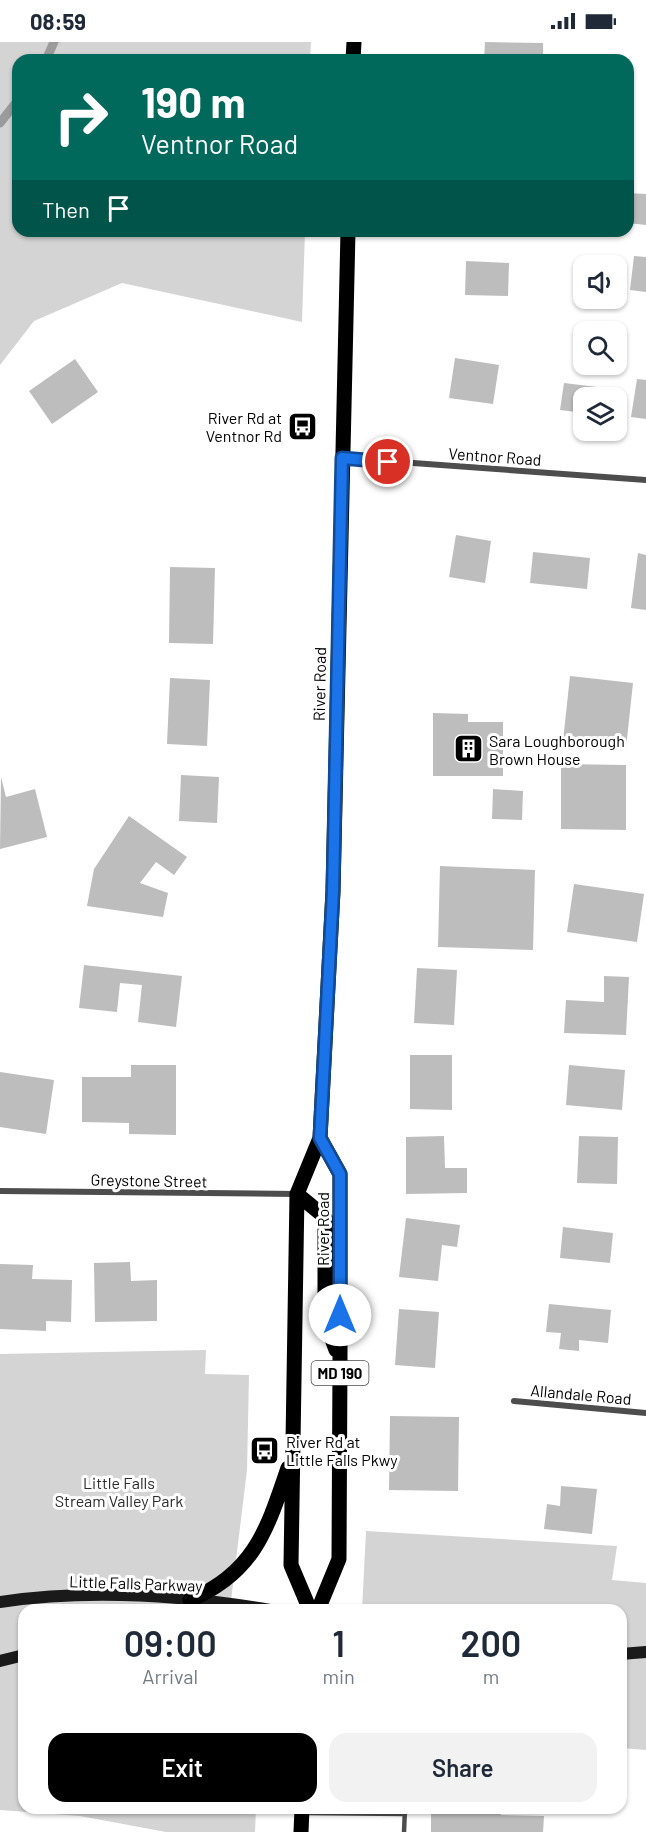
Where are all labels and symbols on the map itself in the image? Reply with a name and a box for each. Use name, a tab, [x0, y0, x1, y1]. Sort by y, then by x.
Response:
place label: River Rd at Ventnor Rd	[206, 408, 282, 445]
bus stop icon: River Rd at Ventnor Rd	[287, 410, 319, 442]
pin	[362, 436, 413, 487]
street label: Ventnor Road	[448, 443, 542, 469]
street label: River Road	[309, 647, 329, 721]
place label: Sara Loughborough Brown House	[489, 731, 625, 768]
building icon: Sara Loughborough Brown House	[452, 733, 484, 765]
street label: Greystone Street	[91, 1169, 207, 1191]
street label: River Road	[313, 1192, 332, 1266]
position arrow	[308, 1283, 372, 1347]
road number: MD 190	[312, 1361, 368, 1385]
street label: Allandale Road	[530, 1380, 632, 1408]
place label: River Rd at Little Falls Pkwy	[286, 1432, 398, 1469]
bus stop icon: River Rd at Little Falls Pkwy	[249, 1434, 281, 1466]
park label: Little Falls Stream Valley Park	[55, 1473, 183, 1510]
street label: Little Falls Parkway	[69, 1571, 204, 1595]

